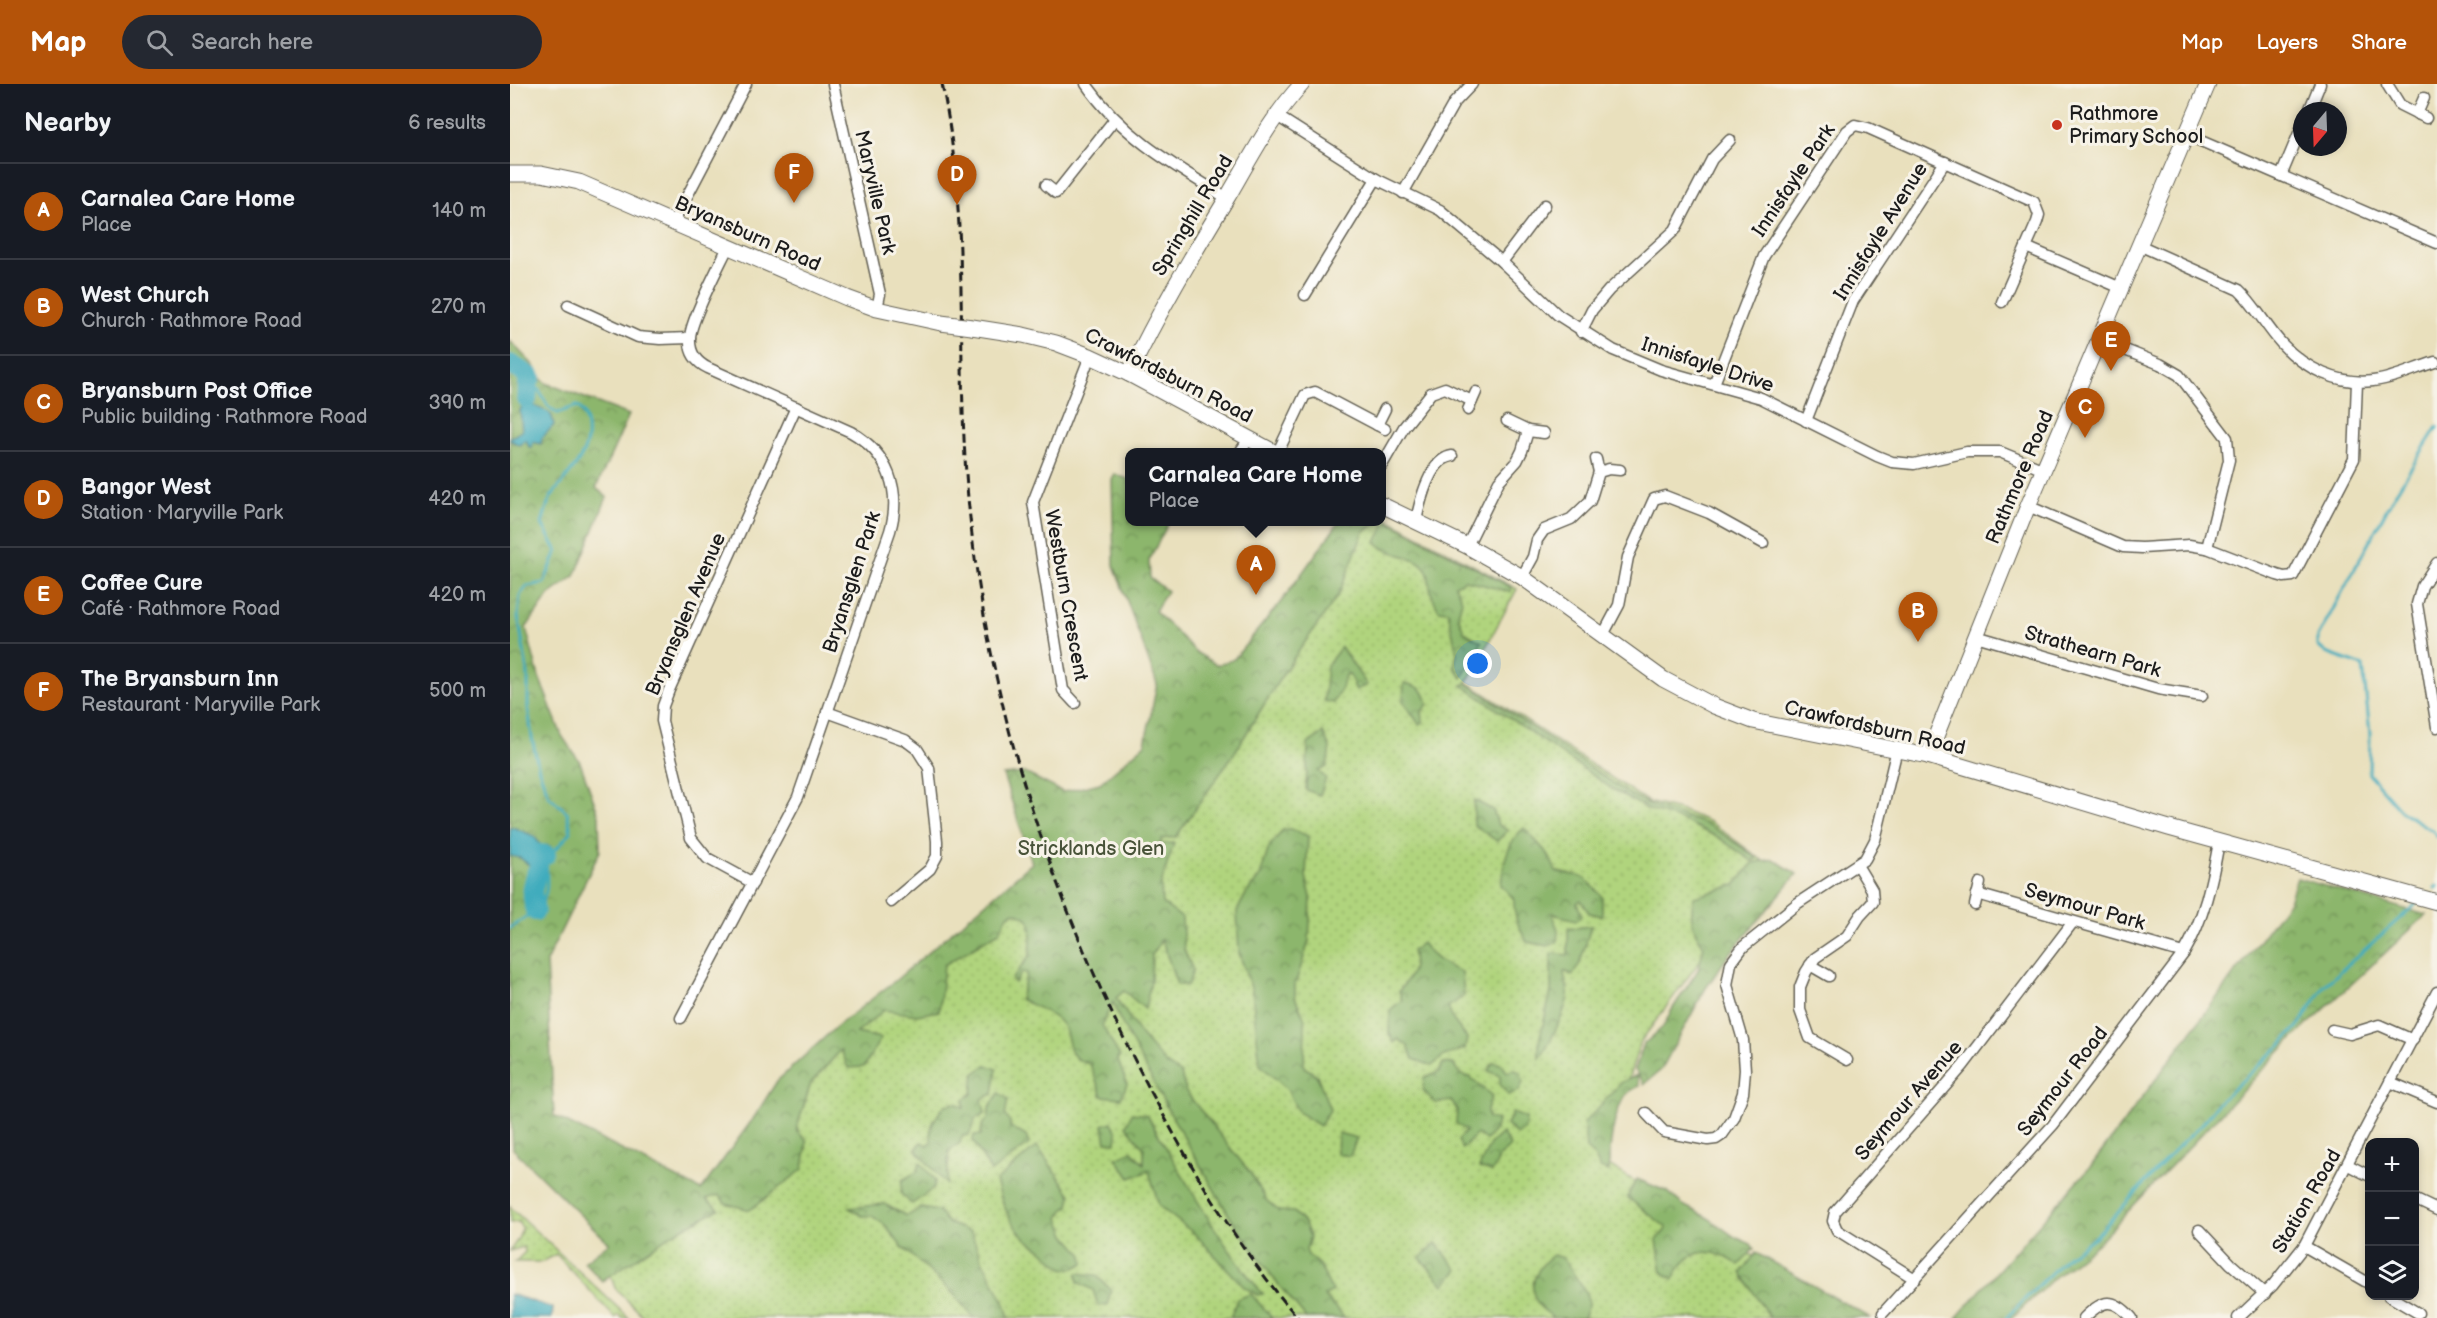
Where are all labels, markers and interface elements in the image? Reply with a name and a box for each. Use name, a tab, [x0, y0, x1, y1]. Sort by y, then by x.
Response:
search box	[122, 15, 542, 69]
text: Map	[30, 26, 86, 59]
icon: search	[143, 26, 176, 59]
text: Search here	[191, 29, 313, 56]
text: Map	[2181, 30, 2223, 55]
text: Layers	[2256, 30, 2318, 55]
text: Share	[2351, 30, 2407, 55]
place label: Rathmore Primary School	[2069, 102, 2203, 149]
north arrow	[2293, 102, 2347, 156]
text: Nearby	[24, 108, 111, 139]
text: 6 results	[408, 111, 486, 135]
marker: Rathmore Primary School	[2050, 118, 2064, 132]
street label: Innisfayle Park	[1747, 119, 1840, 242]
street label: Maryville Park	[849, 128, 901, 257]
street label: Springhill Road	[1147, 151, 1238, 280]
pin: F	[774, 154, 814, 203]
pin: D	[938, 156, 976, 205]
street label: Innisfayle Avenue	[1829, 158, 1933, 305]
text: Carnalea Care Home	[81, 186, 295, 213]
street label: Bryansburn Road	[671, 191, 824, 277]
text: A	[37, 199, 50, 223]
text: 140 m	[432, 199, 486, 223]
text: Place	[81, 213, 132, 237]
text: West Church	[81, 282, 209, 309]
text: B	[36, 295, 51, 319]
text: 270 m	[431, 295, 486, 319]
text: Church · Rathmore Road	[81, 309, 302, 333]
pin: E	[2092, 322, 2130, 371]
street label: Crawfordsburn Road	[1081, 323, 1257, 429]
street label: Innisfayle Drive	[1638, 332, 1777, 398]
text: Bryansburn Post Office	[81, 378, 312, 405]
pin: C	[2066, 388, 2104, 438]
text: C	[36, 391, 51, 415]
text: 390 m	[428, 391, 486, 415]
text: Public building · Rathmore Road	[81, 405, 367, 429]
street label: Rathmore Road	[1981, 407, 2059, 548]
popup	[1125, 448, 1386, 526]
text: Carnalea Care Home	[1149, 462, 1363, 489]
text: Bangor West	[81, 474, 211, 501]
text: D	[37, 487, 50, 511]
text: 420 m	[428, 487, 486, 511]
text: Place	[1149, 489, 1199, 513]
text: Station · Maryville Park	[81, 501, 283, 525]
street label: Westburn Crescent	[1039, 507, 1093, 683]
street label: Bryansglen Park	[818, 508, 886, 656]
street label: Bryansglen Avenue	[641, 529, 731, 699]
pin: A	[1236, 546, 1276, 595]
text: Coffee Cure	[81, 570, 203, 597]
text: E	[37, 583, 50, 607]
text: 420 m	[428, 583, 486, 607]
pin: B	[1898, 592, 1938, 642]
text: Café · Rathmore Road	[81, 597, 280, 621]
street label: Strathearn Park	[2022, 621, 2164, 683]
your location	[1463, 649, 1492, 678]
text: The Bryansburn Inn	[81, 666, 279, 693]
text: F	[37, 679, 50, 703]
text: 500 m	[429, 679, 486, 703]
text: Restaurant · Maryville Park	[81, 693, 320, 717]
street label: Crawfordsburn Road	[1782, 695, 1968, 760]
park label: Stricklands Glen	[1018, 837, 1164, 861]
street label: Seymour Park	[2022, 878, 2148, 936]
street label: Seymour Road	[2013, 1022, 2113, 1141]
street label: Seymour Avenue	[1850, 1036, 1968, 1166]
map controls	[2365, 1138, 2419, 1300]
button: +	[2365, 1138, 2419, 1192]
street label: Station Road	[2267, 1145, 2346, 1258]
button: −	[2365, 1192, 2419, 1246]
button: layers	[2365, 1246, 2419, 1300]

